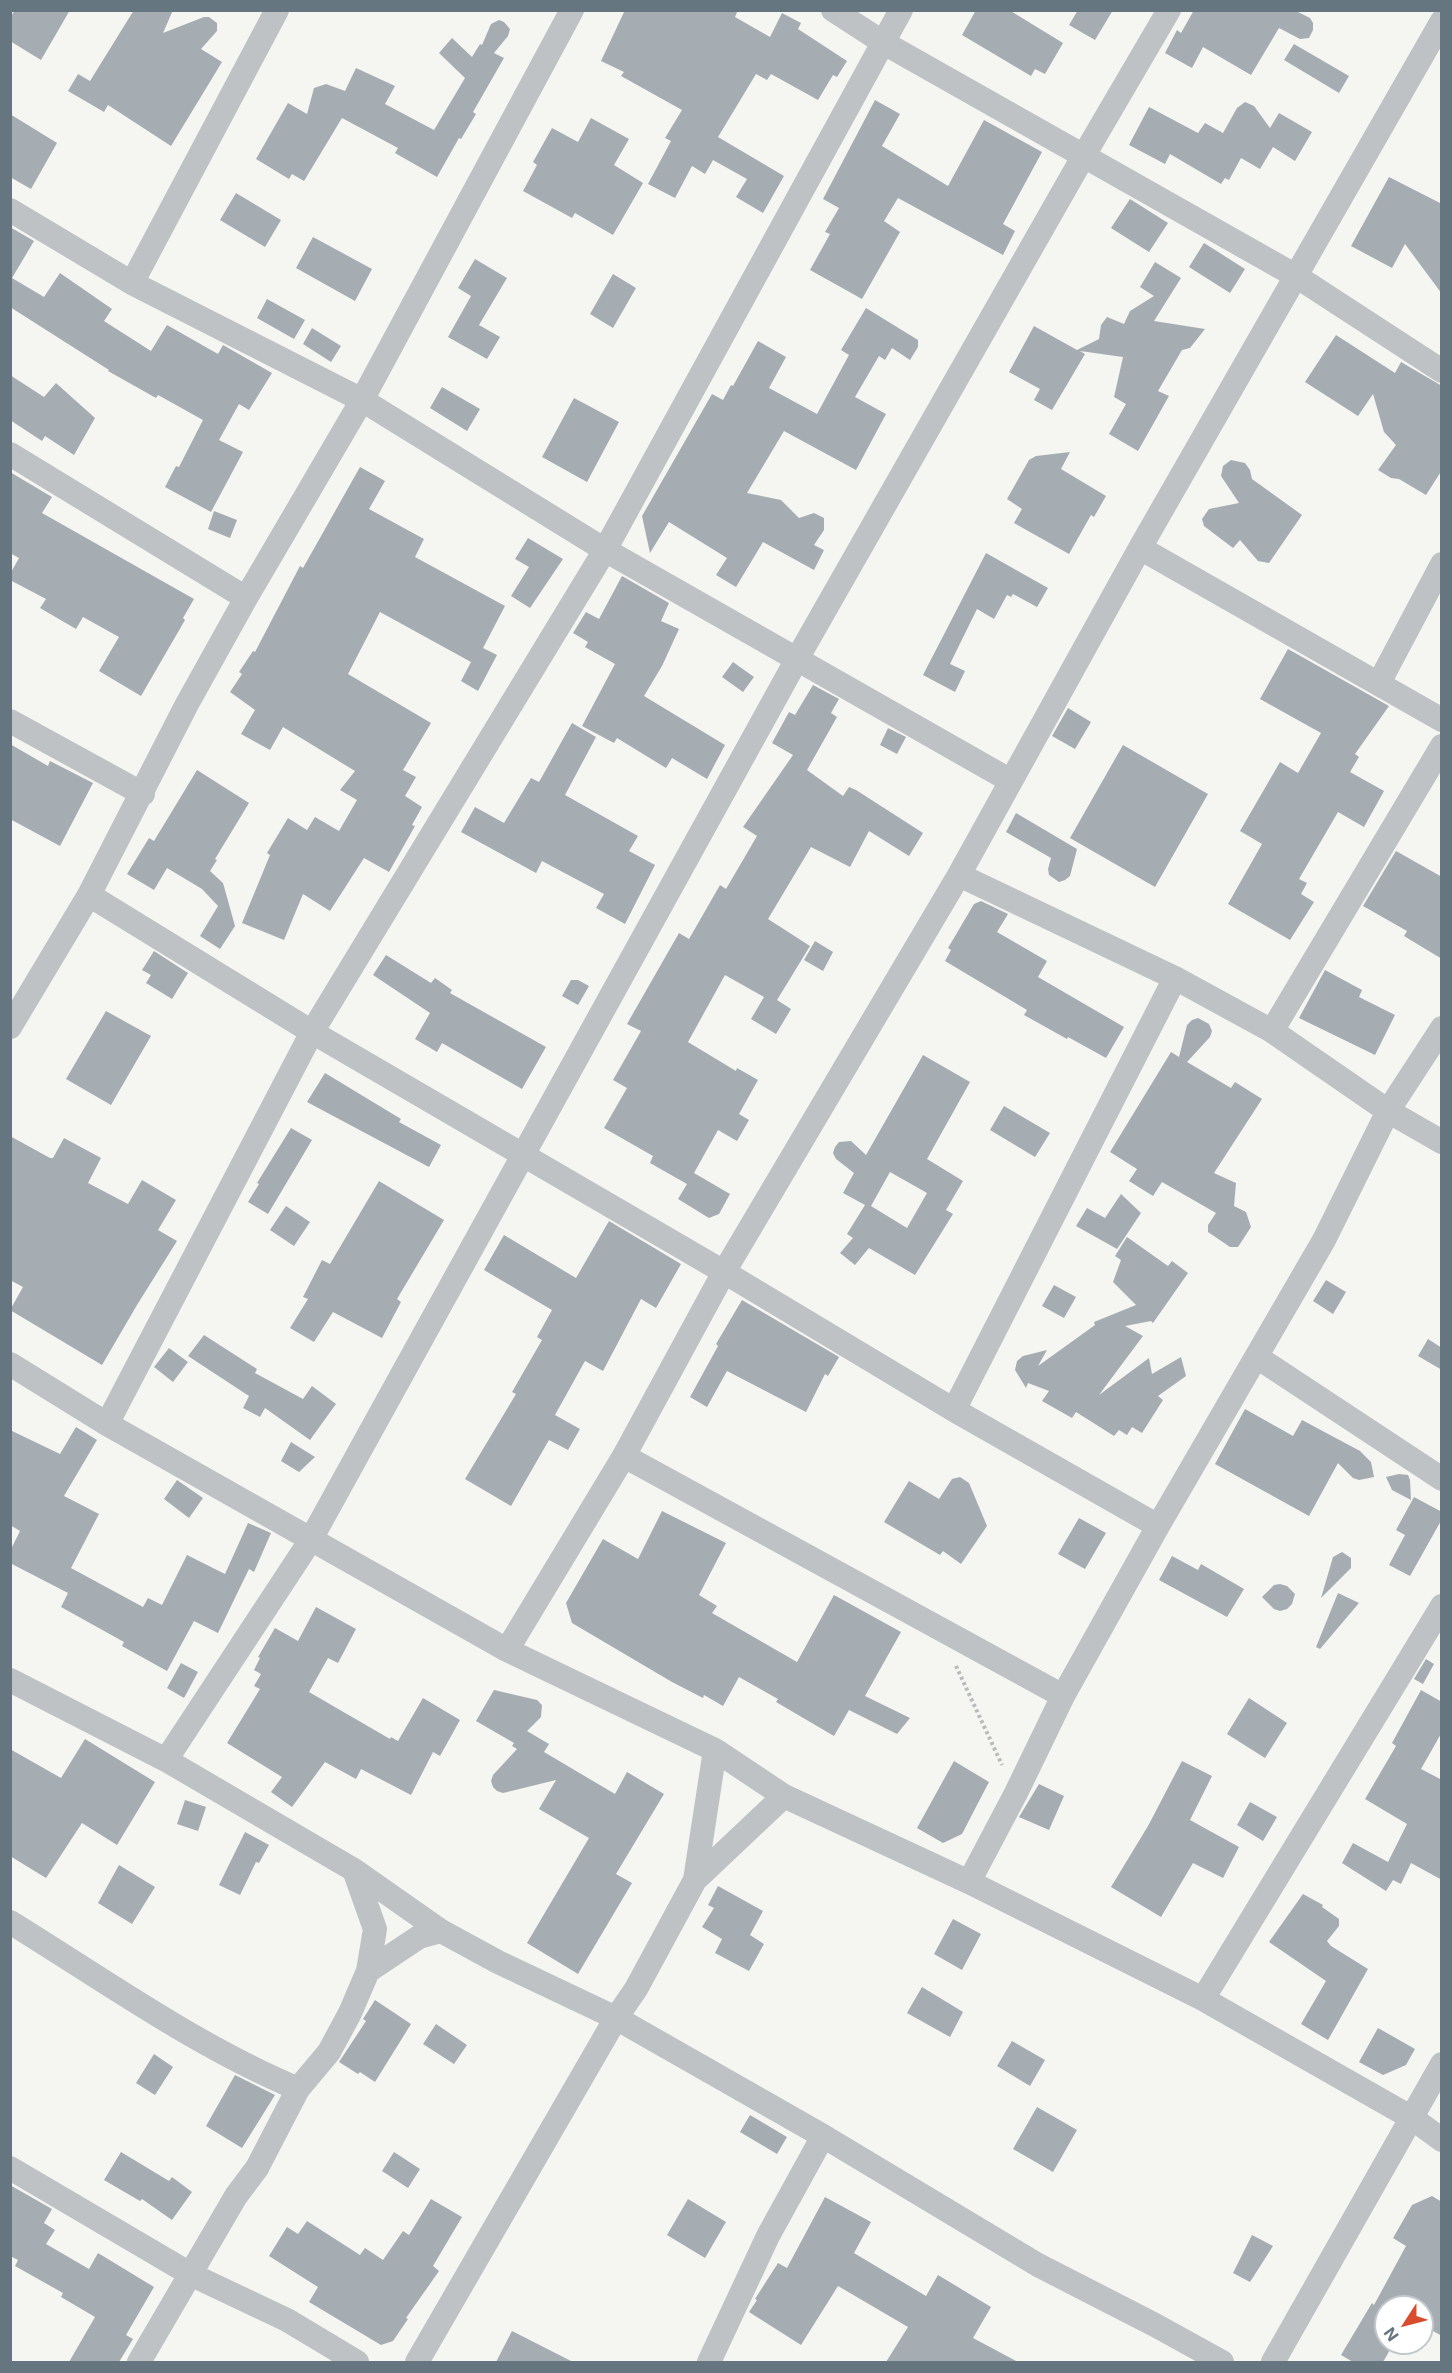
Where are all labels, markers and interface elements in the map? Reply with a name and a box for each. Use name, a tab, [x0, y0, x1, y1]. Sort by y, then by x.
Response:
north arrow	[1374, 2295, 1434, 2355]
text: N	[1379, 2324, 1403, 2345]

